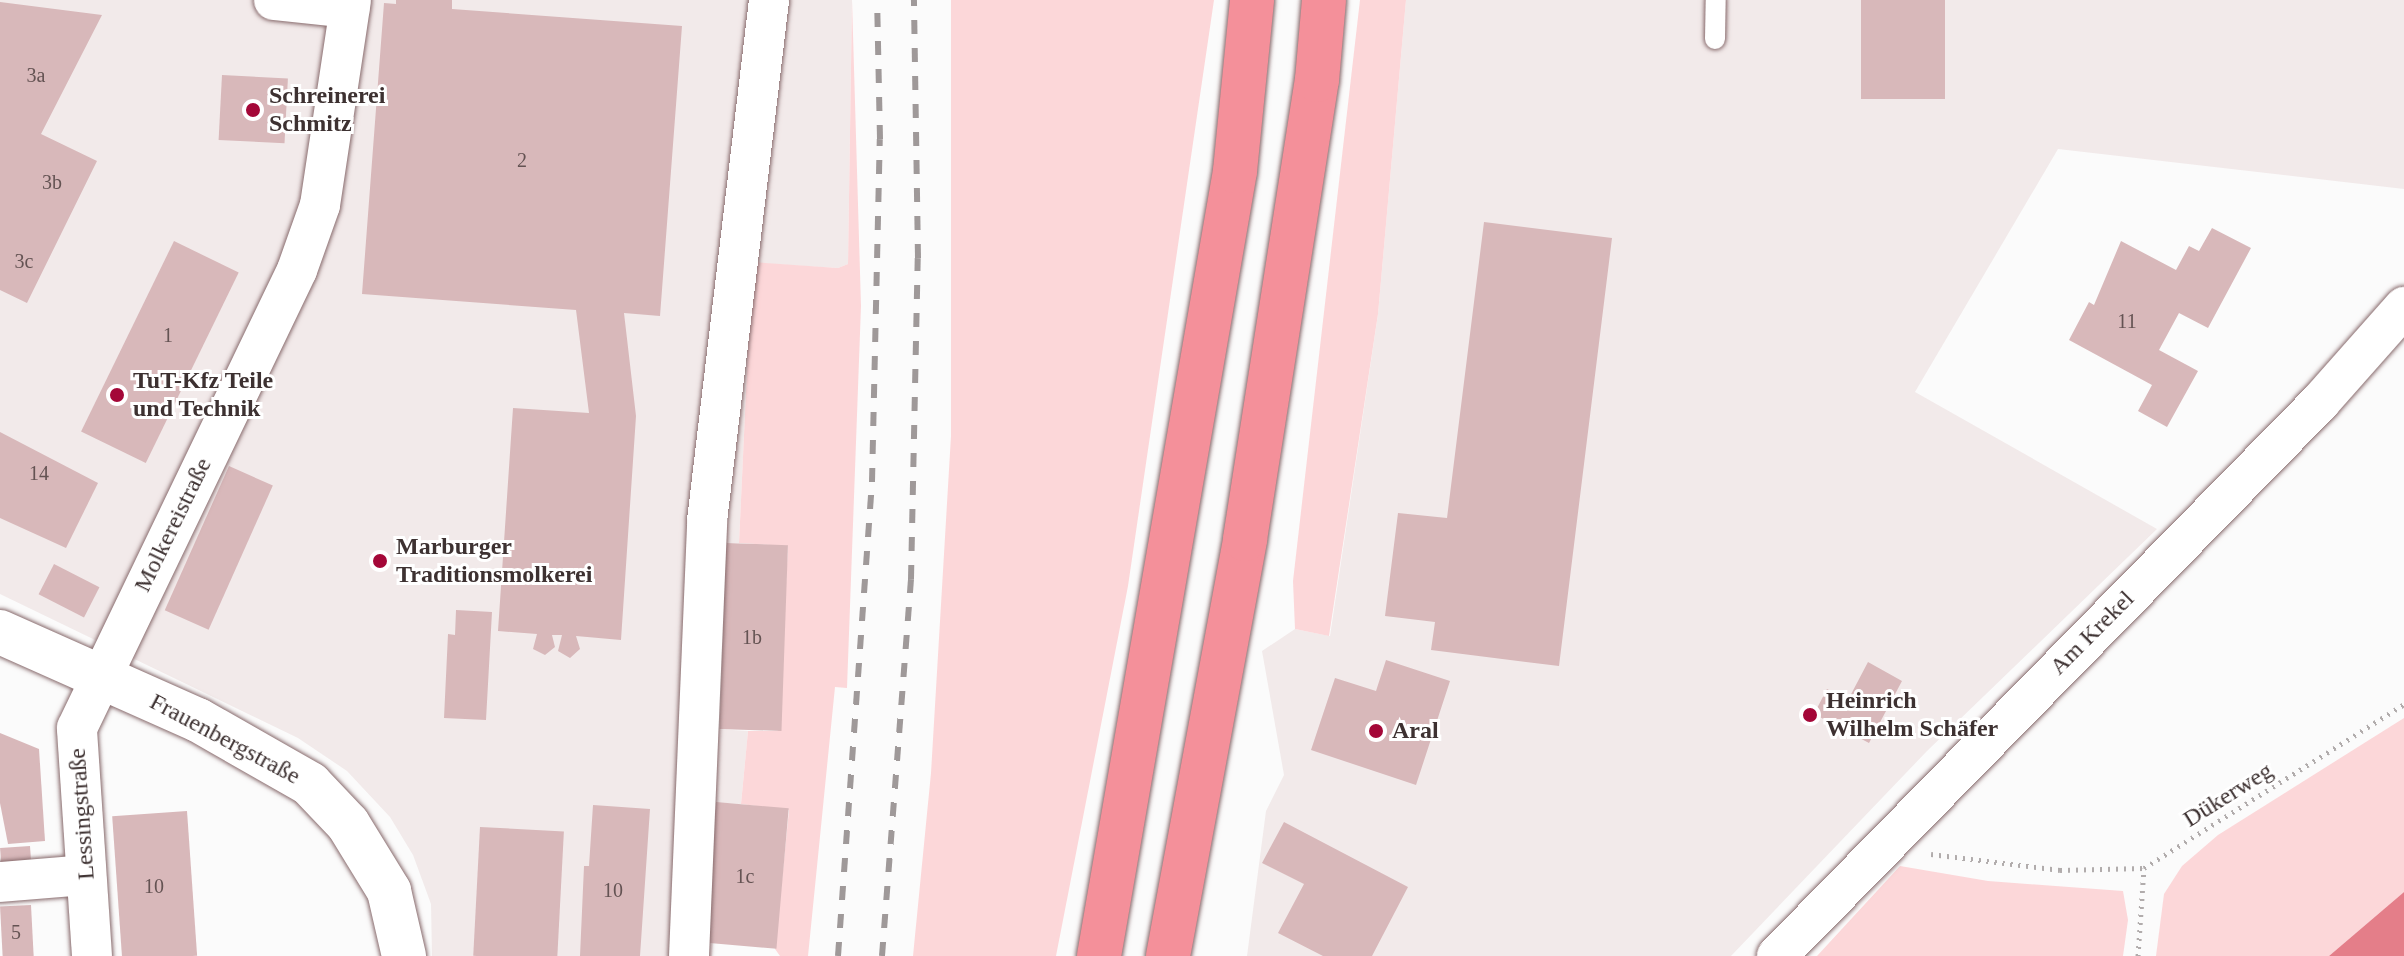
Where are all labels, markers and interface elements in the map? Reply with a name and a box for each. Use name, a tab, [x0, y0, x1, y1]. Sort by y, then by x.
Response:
house number: 3a	[27, 63, 45, 87]
place label: Schreinerei Schmitz	[269, 82, 385, 138]
marker: Schreinerei Schmitz	[244, 101, 262, 119]
house number: 2	[517, 148, 527, 172]
house number: 3b	[42, 170, 62, 194]
house number: 3c	[15, 249, 33, 273]
house number: 11	[2117, 309, 2137, 333]
house number: 1	[163, 323, 173, 347]
place label: TuT-Kfz Teile und Technik	[133, 367, 274, 423]
marker: TuT-Kfz Teile und Technik	[108, 386, 126, 404]
street label: Molkereistraße	[128, 453, 218, 597]
house number: 14	[29, 461, 49, 485]
place label: Marburger Traditionsmolkerei	[396, 533, 592, 589]
marker: Marburger Traditionsmolkerei	[371, 552, 389, 570]
street label: Am Krekel	[2044, 585, 2140, 681]
house number: 1b	[742, 625, 762, 649]
street label: Frauenbergstraße	[145, 687, 305, 791]
place label: Heinrich Wilhelm Schäfer	[1826, 687, 1998, 743]
marker: Heinrich Wilhelm Schäfer	[1801, 706, 1819, 724]
place label: Aral	[1392, 717, 1439, 745]
marker: Aral	[1367, 722, 1385, 740]
street label: Lessingstraße	[63, 747, 101, 881]
street label: Dükerweg	[2178, 756, 2278, 834]
house number: 1c	[736, 864, 754, 888]
house number: 10	[144, 874, 164, 898]
house number: 10	[603, 878, 623, 902]
house number: 5	[11, 920, 21, 944]

